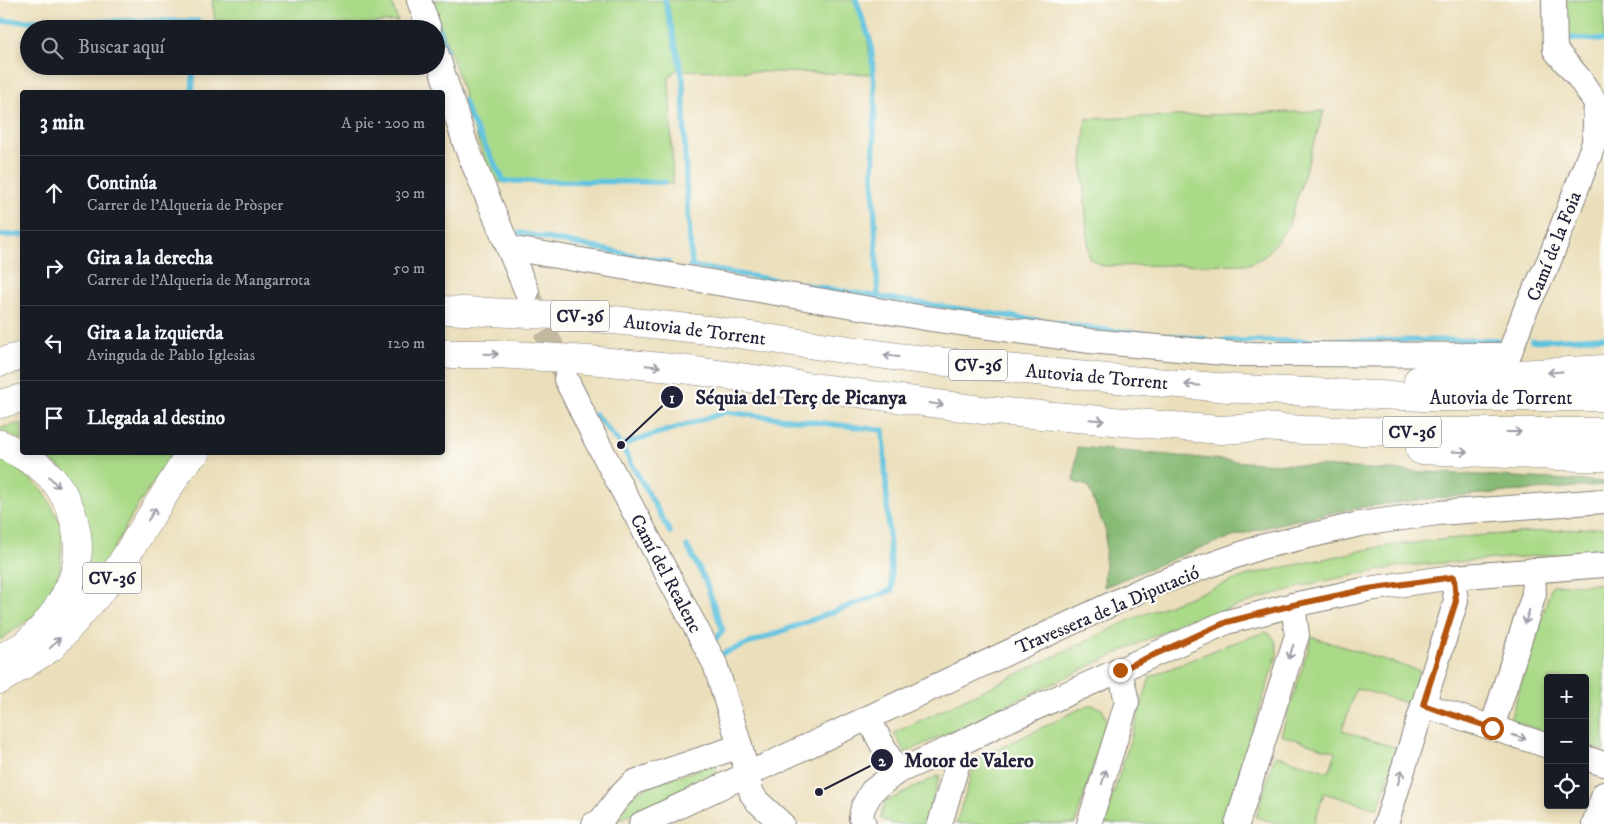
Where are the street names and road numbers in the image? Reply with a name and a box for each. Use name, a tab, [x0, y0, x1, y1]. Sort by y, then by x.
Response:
street label: Camí de la Foia	[1522, 188, 1587, 305]
road number: CV-36	[551, 300, 609, 332]
street label: Autovia de Torrent	[623, 310, 767, 351]
road number: CV-36	[949, 350, 1007, 380]
street label: Autovia de Torrent	[1025, 360, 1169, 395]
street label: Autovia de Torrent	[1430, 387, 1572, 410]
road number: CV-36	[1383, 417, 1441, 448]
street label: Camí del Realenc	[625, 510, 707, 637]
street label: Travessera de la Diputació	[1012, 561, 1203, 659]
road number: CV-36	[83, 562, 141, 594]

